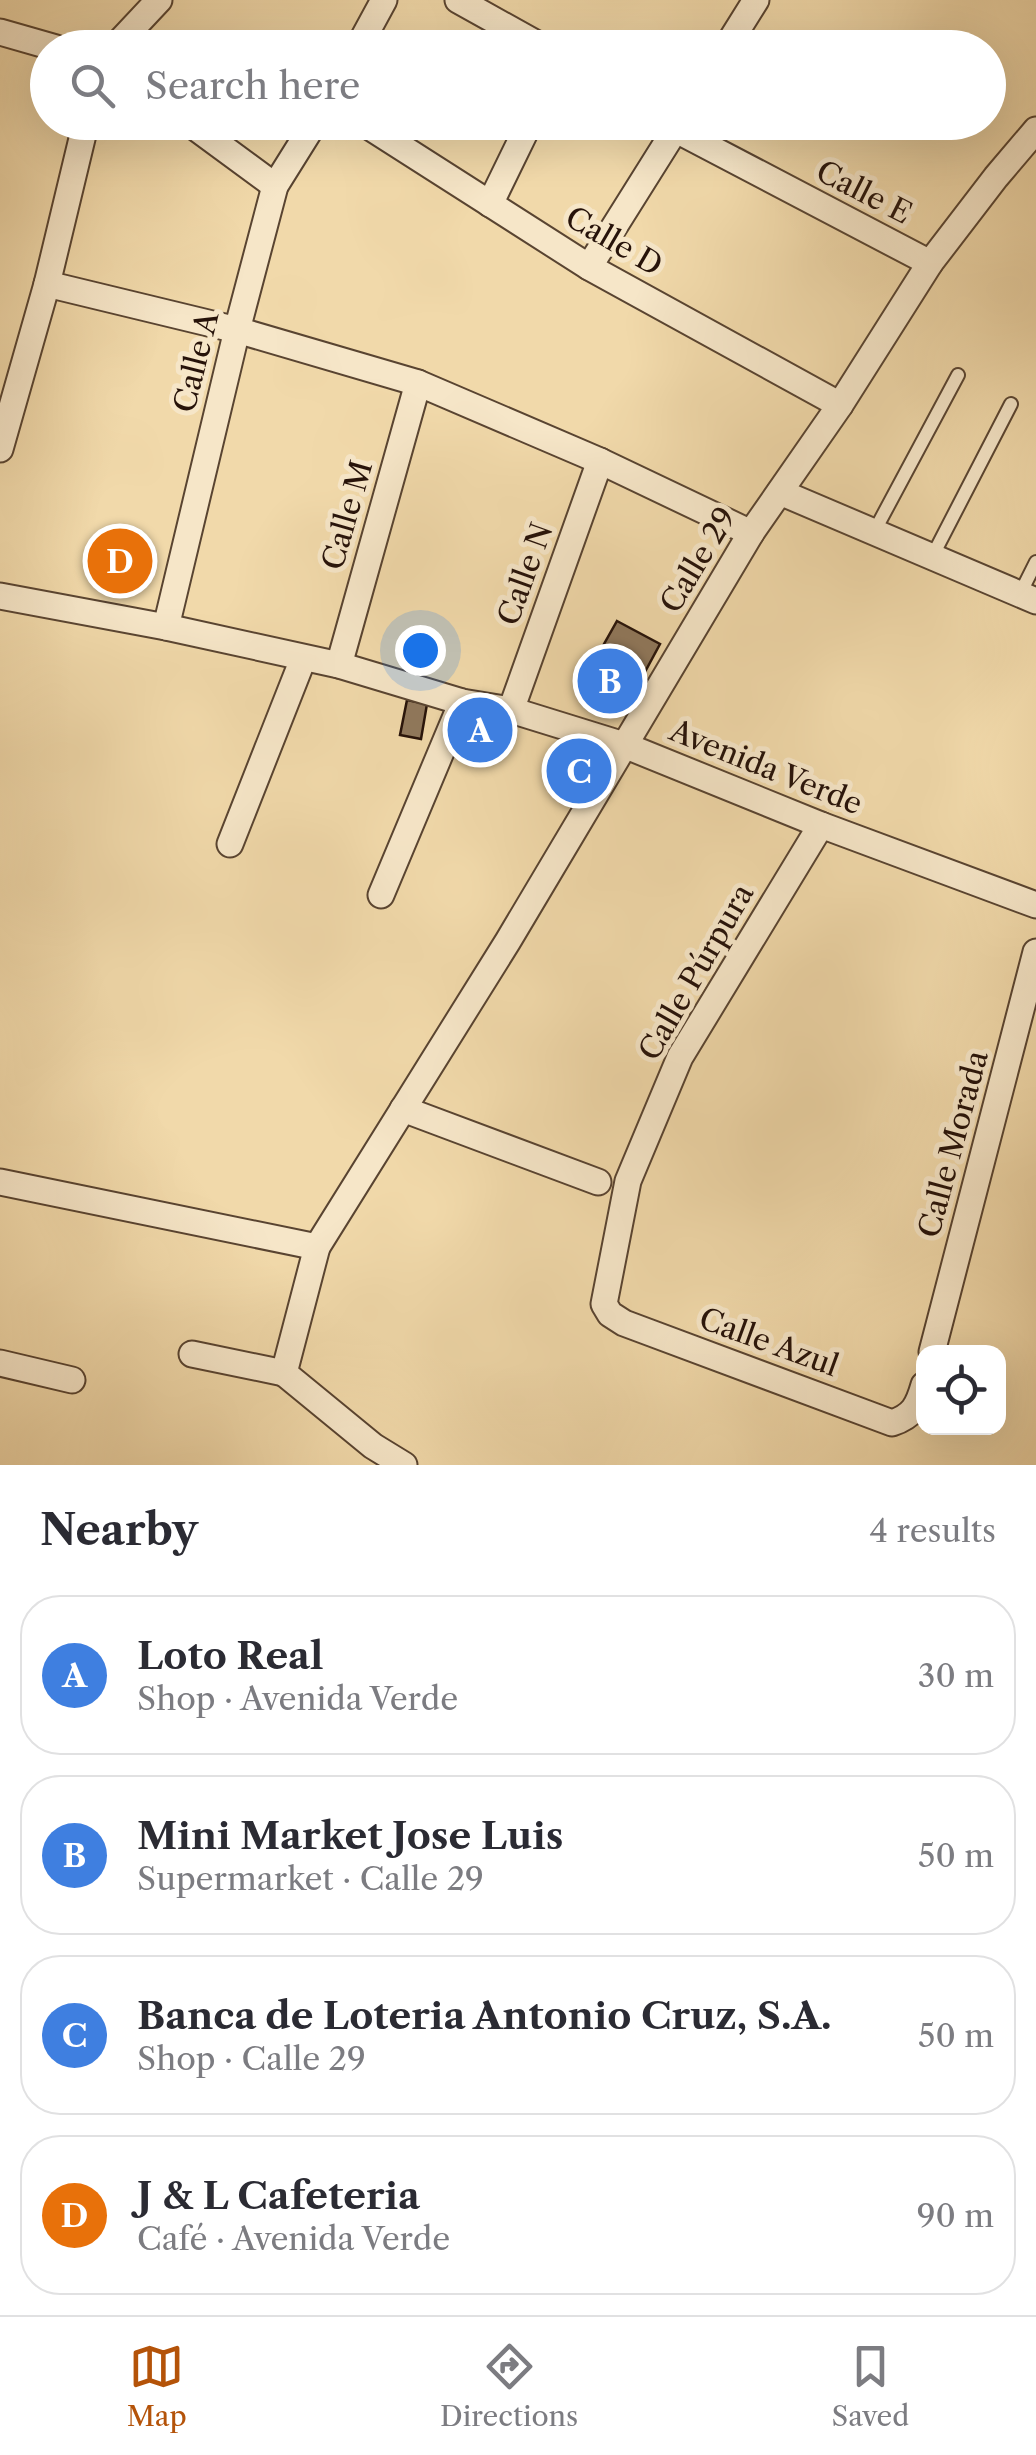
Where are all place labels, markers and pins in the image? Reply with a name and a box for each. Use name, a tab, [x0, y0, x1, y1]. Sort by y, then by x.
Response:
pin: D	[88, 524, 152, 598]
pin: B	[578, 644, 642, 718]
pin: A	[448, 692, 512, 768]
pin: C	[546, 734, 612, 808]

